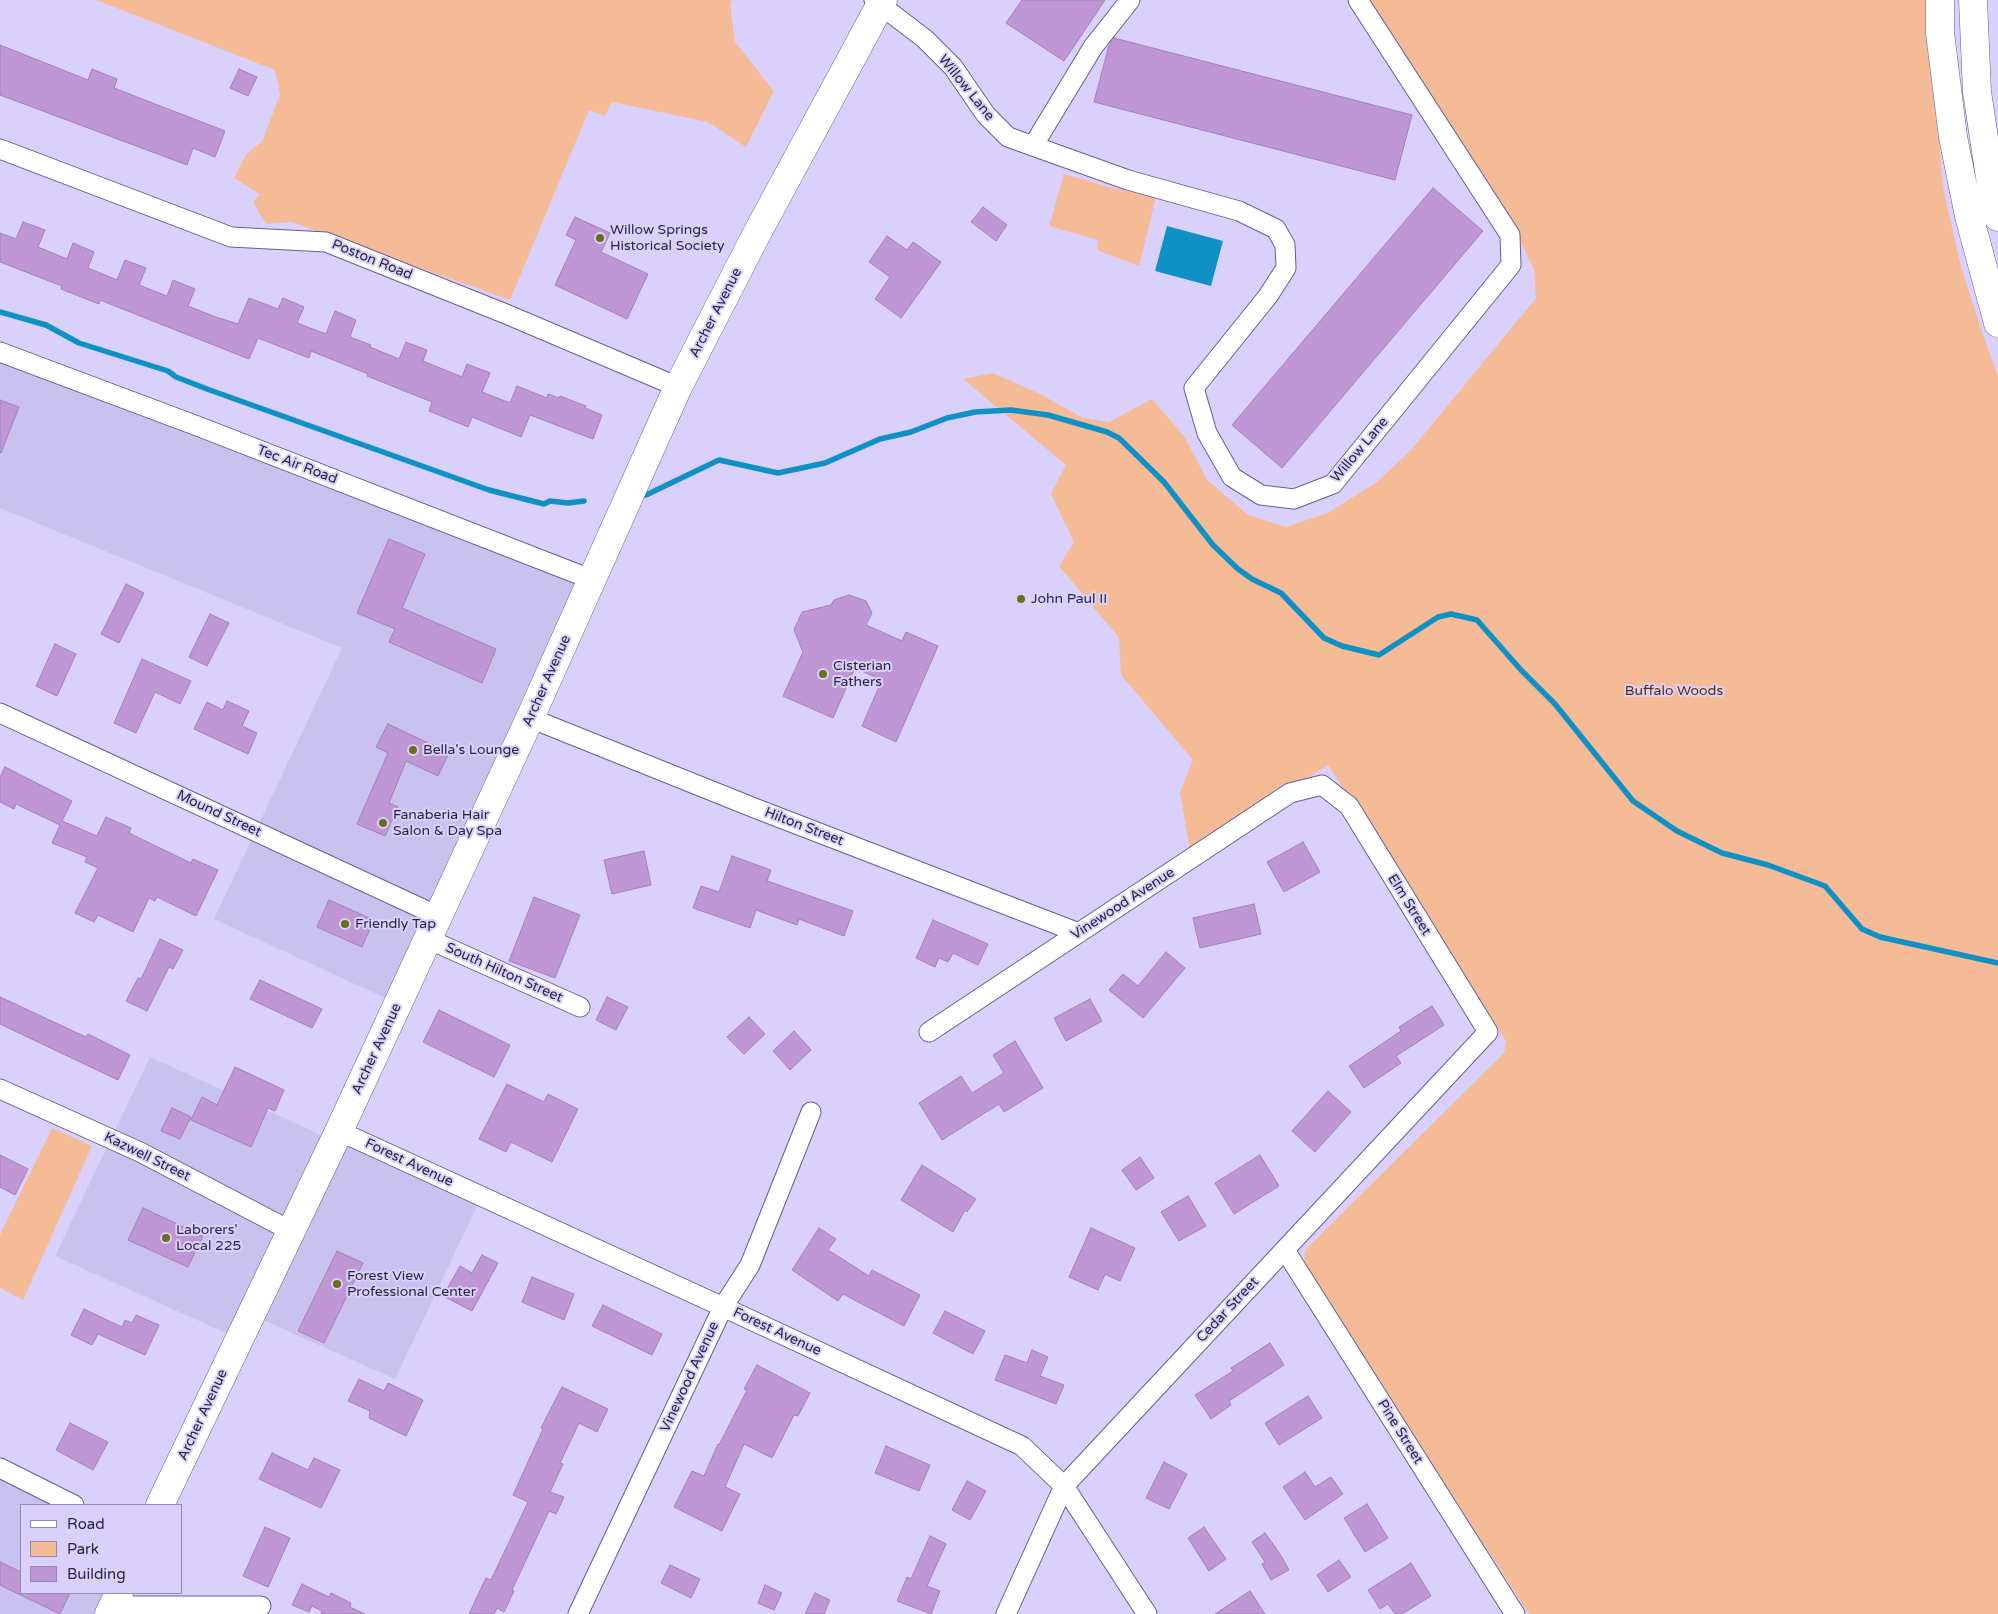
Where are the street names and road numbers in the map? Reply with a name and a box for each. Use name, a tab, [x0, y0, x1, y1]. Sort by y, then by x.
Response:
street label: Willow Lane	[934, 52, 998, 124]
street label: Poston Road	[329, 236, 415, 284]
street label: Archer Avenue	[686, 265, 746, 361]
street label: Willow Lane	[1328, 414, 1392, 486]
street label: Tec Air Road	[254, 442, 340, 488]
street label: Archer Avenue	[519, 633, 575, 729]
street label: Mound Street	[174, 787, 264, 841]
street label: Hilton Street	[762, 804, 846, 850]
street label: Vinewood Avenue	[1068, 864, 1178, 944]
street label: Elm Street	[1384, 871, 1434, 939]
street label: South Hilton Street	[443, 940, 565, 1006]
street label: Archer Avenue	[349, 1001, 405, 1097]
street label: Kazwell Street	[101, 1129, 193, 1185]
street label: Forest Avenue	[362, 1135, 456, 1191]
street label: Cedar Street	[1194, 1274, 1262, 1346]
street label: Forest Avenue	[730, 1304, 824, 1360]
street label: Vinewood Avenue	[657, 1319, 723, 1435]
street label: Archer Avenue	[175, 1367, 231, 1463]
street label: Pine Street	[1374, 1397, 1426, 1467]

